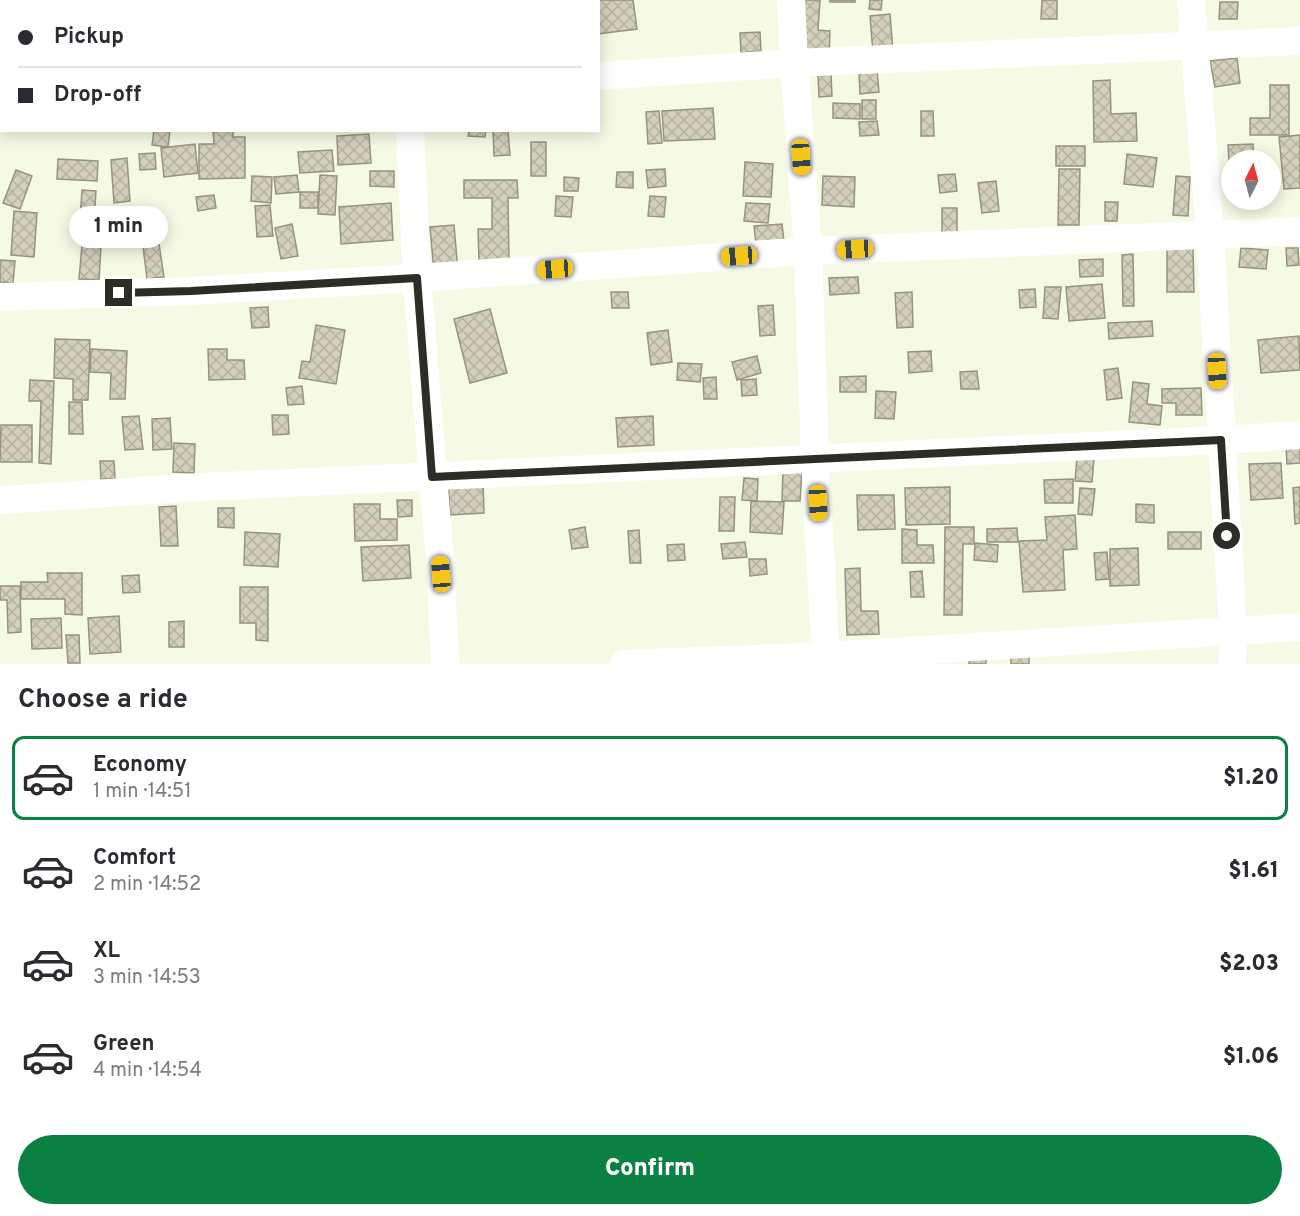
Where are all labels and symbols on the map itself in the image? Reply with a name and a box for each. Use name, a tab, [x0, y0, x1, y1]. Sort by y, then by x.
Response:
car	[791, 138, 811, 176]
north arrow	[1221, 150, 1281, 210]
callout: 1 min	[70, 206, 168, 248]
car	[837, 239, 873, 259]
car	[720, 246, 758, 266]
car	[536, 259, 574, 279]
route end	[105, 279, 132, 306]
car	[1207, 353, 1227, 389]
car	[808, 485, 828, 521]
route start	[1213, 522, 1240, 549]
car	[430, 555, 452, 593]

